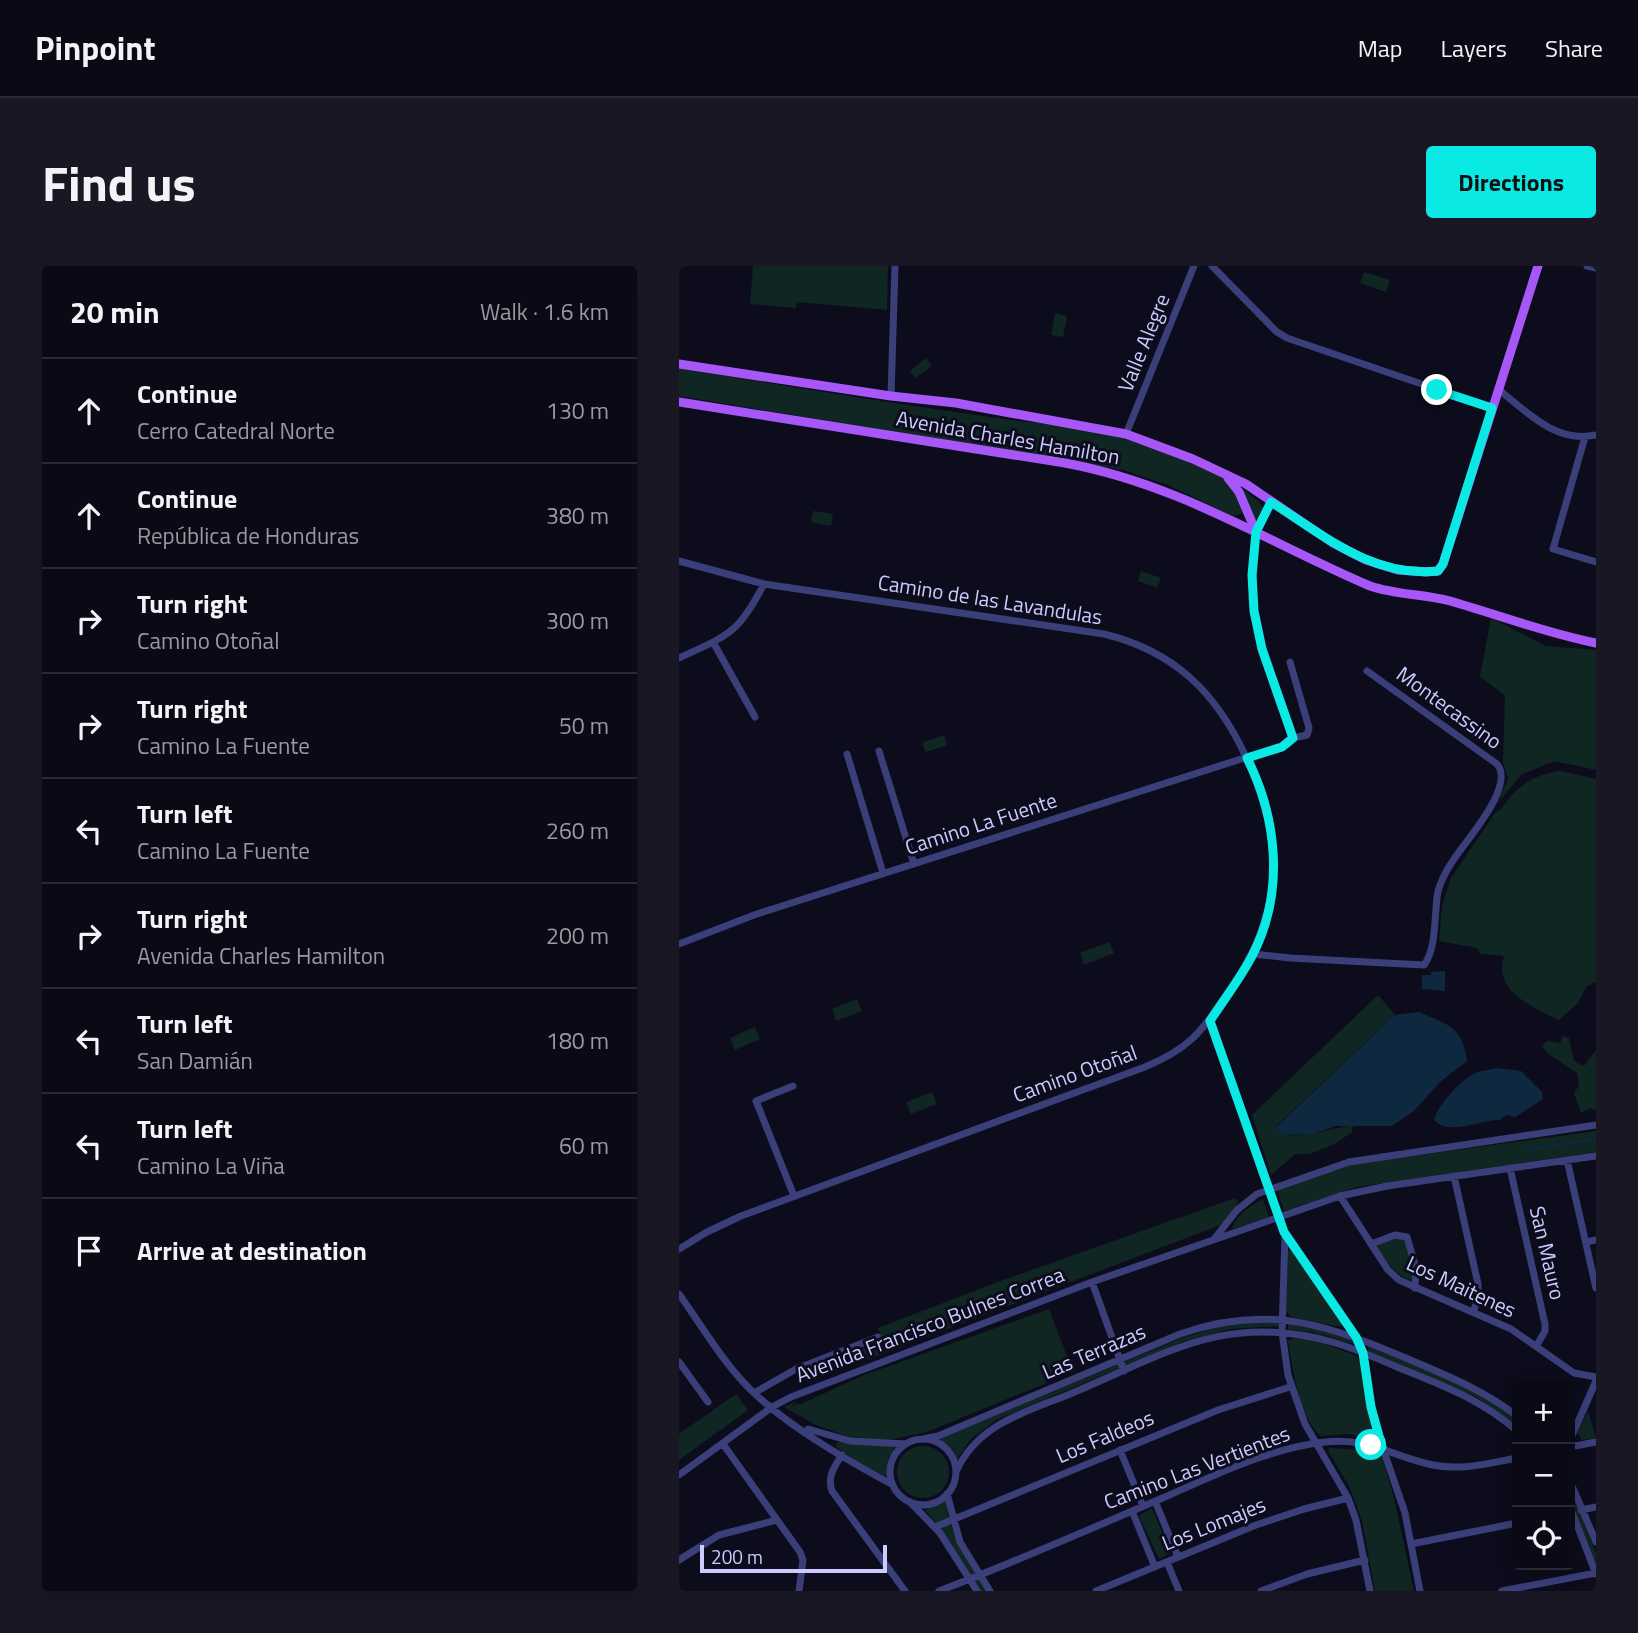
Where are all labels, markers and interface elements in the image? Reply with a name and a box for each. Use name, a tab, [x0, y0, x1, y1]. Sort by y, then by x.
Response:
text: Pinpoint	[35, 23, 155, 73]
text: Map	[1358, 30, 1403, 66]
text: Layers	[1441, 30, 1507, 66]
text: Share	[1545, 30, 1603, 66]
text: Find us	[42, 145, 196, 220]
button: Directions	[1426, 146, 1596, 218]
text: 20 min	[70, 289, 160, 335]
street label: Valle Alegre	[1109, 289, 1177, 397]
text: Walk · 1.6 km	[480, 294, 609, 329]
text: Continue	[137, 374, 237, 413]
route end	[1421, 374, 1452, 405]
icon: ahead	[70, 392, 108, 430]
text: 130 m	[546, 393, 609, 428]
street label: Avenida Charles Hamilton	[894, 402, 1123, 472]
text: Cerro Catedral Norte	[137, 413, 335, 448]
text: Continue	[137, 479, 237, 518]
icon: ahead	[70, 497, 108, 535]
text: 380 m	[546, 498, 609, 533]
text: República de Honduras	[137, 518, 359, 553]
street label: Camino de las Lavandulas	[876, 565, 1105, 633]
text: Turn right	[137, 584, 248, 623]
icon: right	[70, 602, 108, 640]
text: 300 m	[546, 603, 609, 638]
text: Camino Otoñal	[137, 623, 279, 658]
street label: Montecassino	[1390, 658, 1509, 757]
text: Turn right	[137, 689, 248, 728]
icon: right	[70, 707, 108, 745]
text: 50 m	[559, 708, 609, 743]
text: Camino La Fuente	[137, 728, 310, 763]
street label: Camino La Fuente	[901, 783, 1061, 863]
text: Turn left	[137, 794, 232, 833]
icon: left	[70, 812, 108, 850]
text: 260 m	[546, 813, 609, 848]
text: Camino La Fuente	[137, 833, 310, 868]
text: Turn right	[137, 899, 248, 938]
icon: right	[70, 917, 108, 955]
text: 200 m	[546, 918, 609, 953]
text: Avenida Charles Hamilton	[137, 938, 385, 973]
text: Turn left	[137, 1004, 232, 1043]
icon: left	[70, 1022, 108, 1060]
text: 180 m	[546, 1023, 609, 1058]
street label: Camino Otoñal	[1008, 1036, 1141, 1110]
text: San Damián	[137, 1043, 253, 1078]
text: Turn left	[137, 1109, 232, 1148]
icon: left	[70, 1127, 108, 1165]
text: 60 m	[559, 1128, 609, 1163]
text: Camino La Viña	[137, 1148, 285, 1183]
street label: San Mauro	[1522, 1203, 1574, 1303]
text: Arrive at destination	[137, 1231, 367, 1270]
icon: arrive	[70, 1232, 108, 1270]
street label: Los Maitenes	[1401, 1247, 1522, 1325]
street label: Avenida Francisco Bulnes Correa	[791, 1258, 1069, 1390]
street label: Las Terrazas	[1037, 1315, 1150, 1387]
map controls	[1512, 1381, 1575, 1570]
button: +	[1512, 1381, 1575, 1444]
street label: Los Faldeos	[1051, 1401, 1159, 1471]
street label: Camino Las Vertientes	[1099, 1417, 1294, 1517]
route start	[1355, 1429, 1386, 1460]
button: −	[1512, 1444, 1575, 1507]
street label: Los Lomajes	[1157, 1488, 1270, 1558]
button: locate	[1512, 1507, 1575, 1570]
scale bar	[700, 1542, 887, 1574]
text: 200 m	[711, 1542, 763, 1571]

